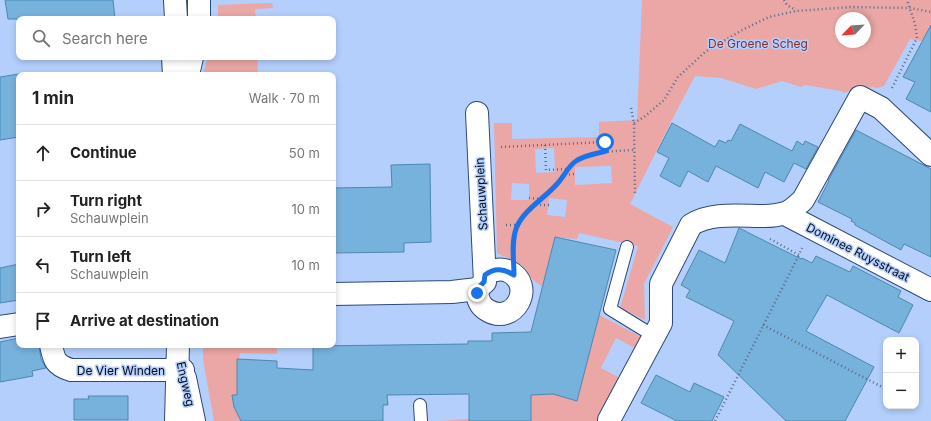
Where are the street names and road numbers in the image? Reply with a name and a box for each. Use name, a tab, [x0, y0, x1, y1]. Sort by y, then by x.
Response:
street label: Schauwplein	[472, 157, 490, 231]
street label: Dominee Ruysstraat	[804, 219, 912, 285]
street label: Engweg	[174, 360, 198, 408]
street label: De Vier Winden	[77, 363, 165, 378]

